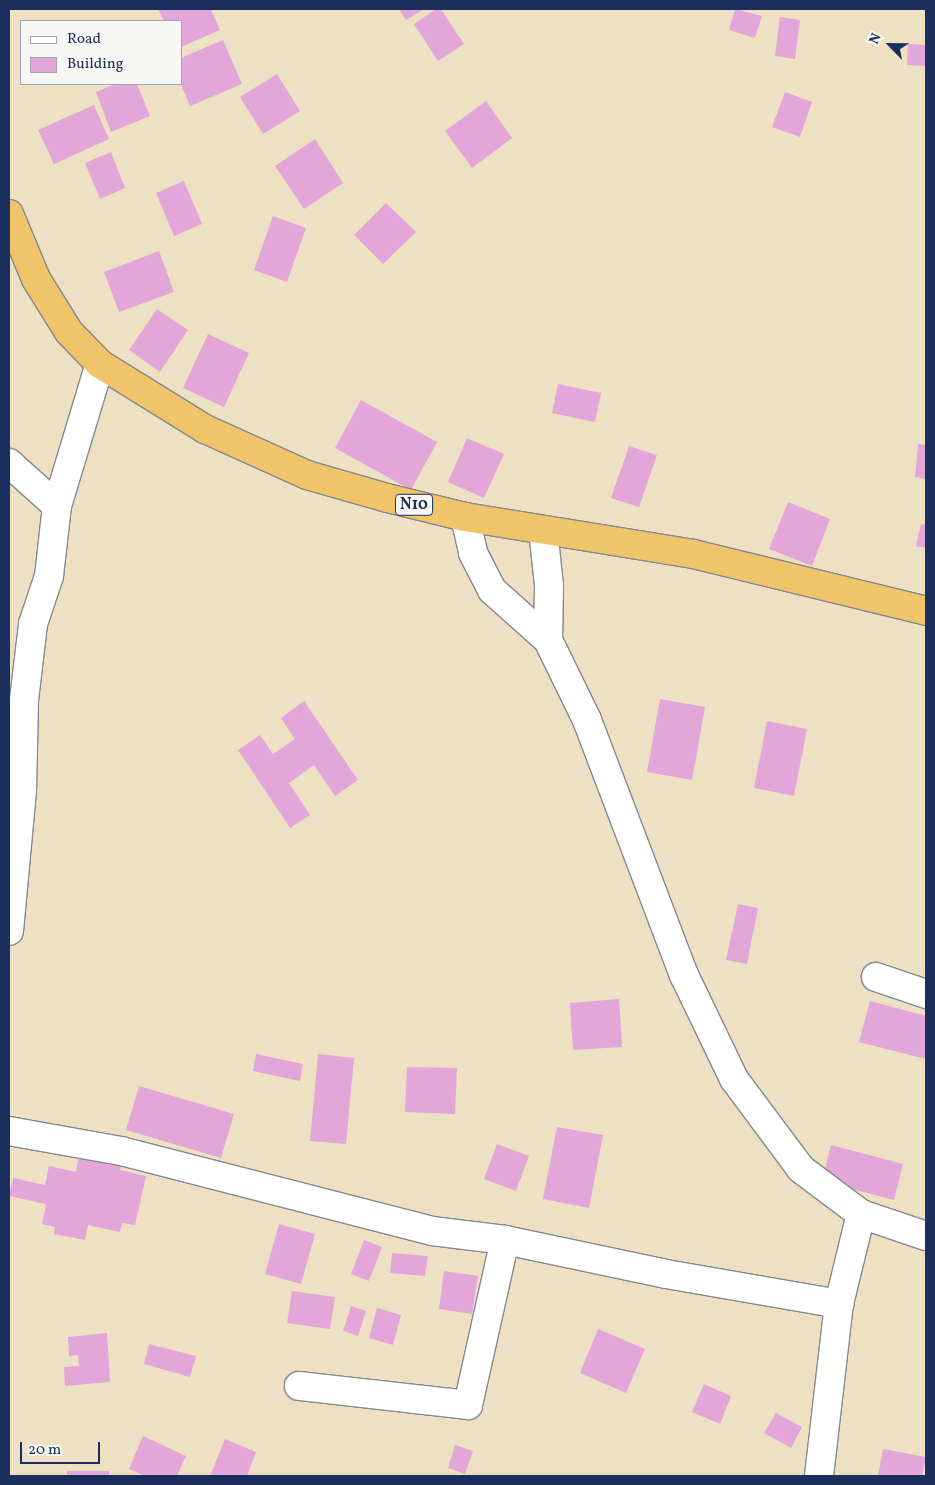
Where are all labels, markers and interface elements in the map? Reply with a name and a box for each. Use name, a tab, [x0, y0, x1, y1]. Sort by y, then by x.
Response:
legend	[20, 20, 182, 85]
north arrow	[865, 20, 915, 70]
text: Road	[67, 29, 101, 50]
text: N	[865, 31, 886, 47]
text: Building	[67, 54, 123, 75]
road number: N10	[394, 492, 434, 518]
scale bar	[22, 1432, 102, 1464]
text: 20 m	[28, 1440, 61, 1461]

